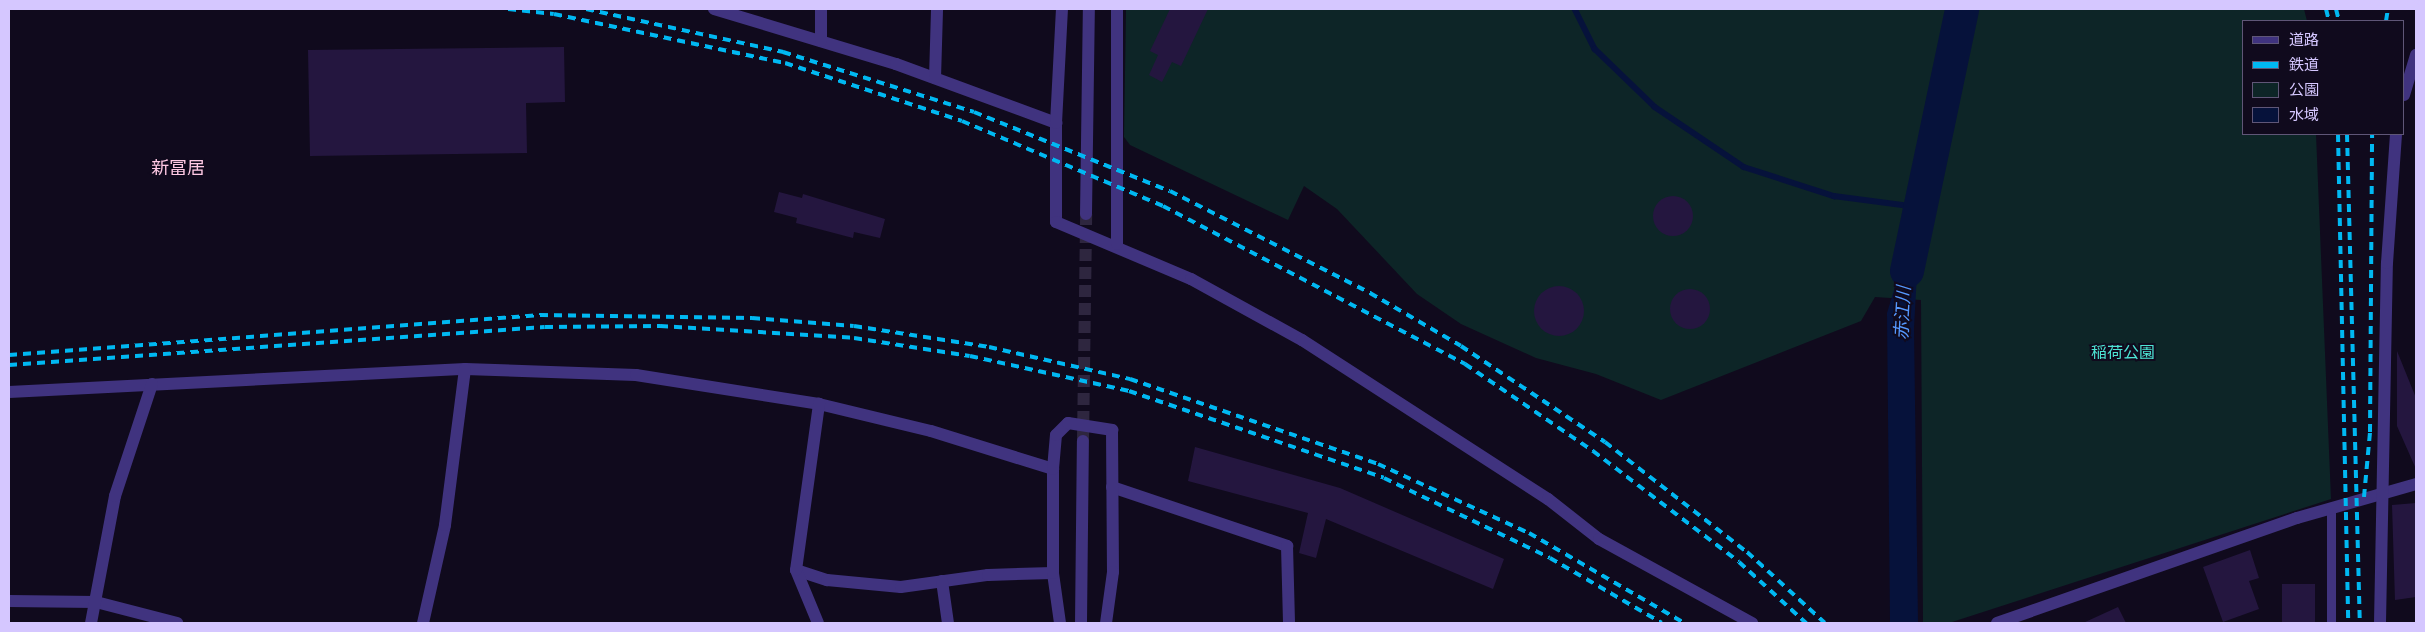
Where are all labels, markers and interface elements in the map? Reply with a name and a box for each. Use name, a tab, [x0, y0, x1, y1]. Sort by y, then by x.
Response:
legend	[2242, 20, 2405, 135]
text: 道路	[2289, 32, 2319, 51]
text: 鉄道	[2289, 57, 2319, 76]
text: 公園	[2289, 82, 2319, 101]
text: 水域	[2289, 107, 2319, 126]
district label: 新冨居	[151, 159, 205, 181]
water label: 赤江川	[1893, 285, 1917, 341]
park label: 稲荷公園	[2091, 344, 2155, 364]

